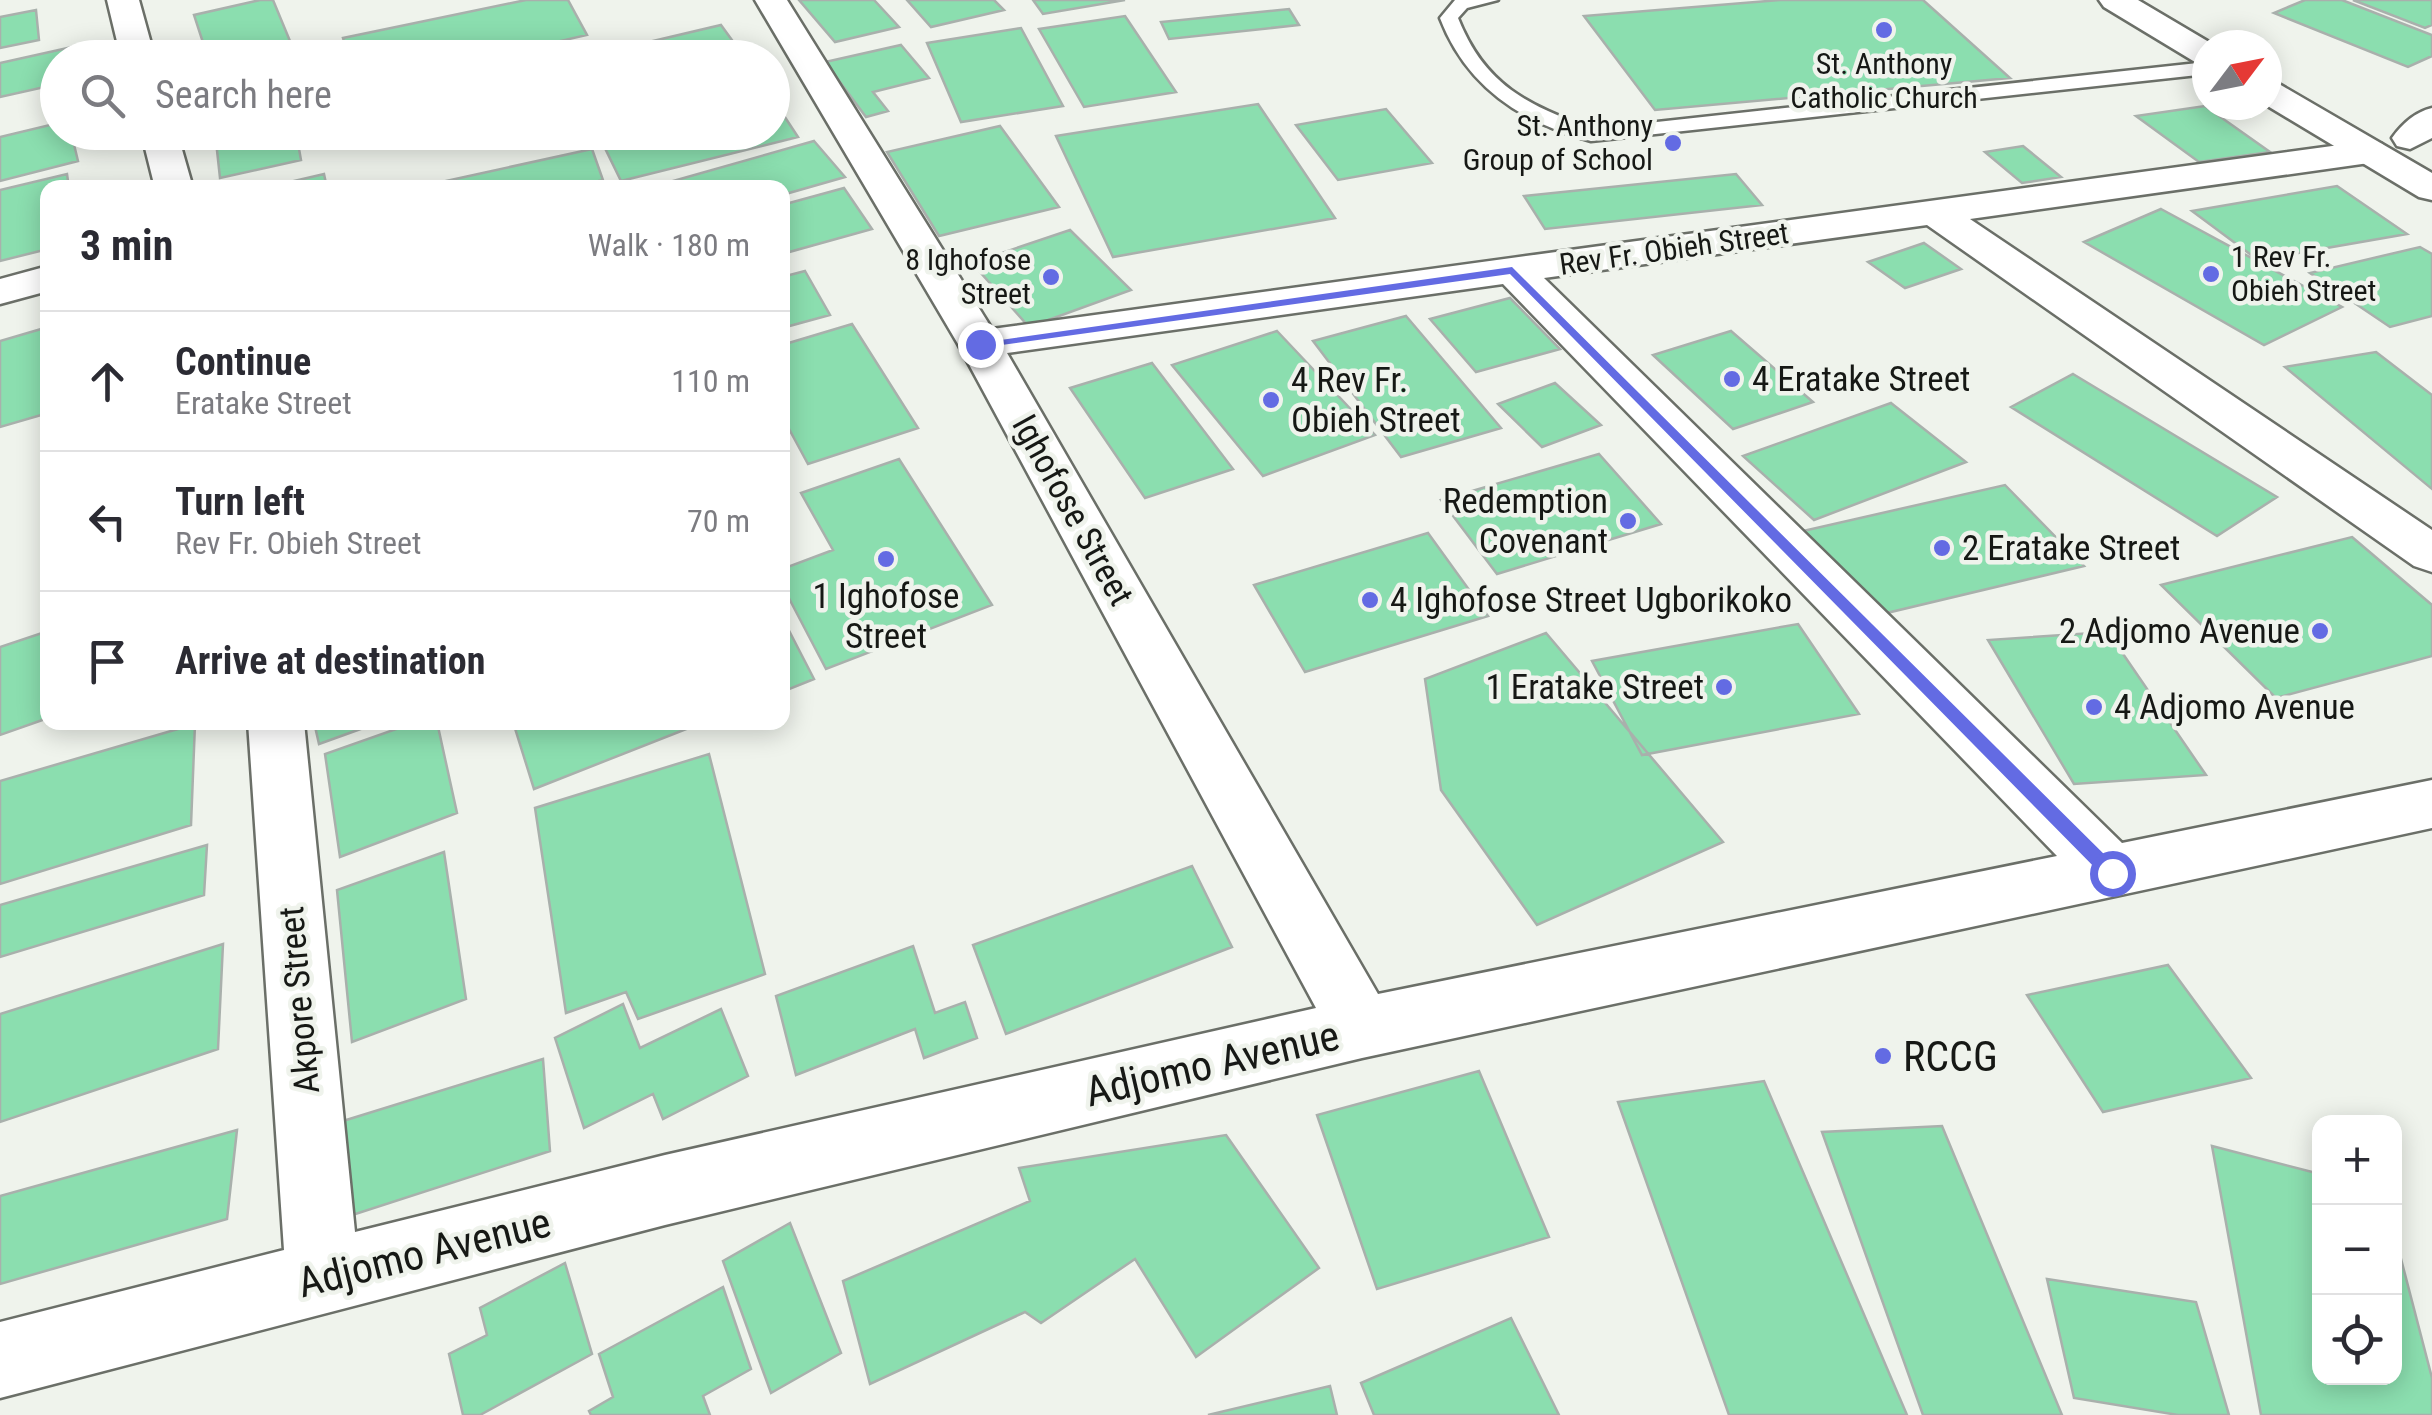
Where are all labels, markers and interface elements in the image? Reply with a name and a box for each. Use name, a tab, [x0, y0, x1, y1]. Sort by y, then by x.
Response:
marker: St. Anthony Catholic Church	[1873, 19, 1895, 41]
north arrow	[2192, 30, 2282, 120]
search box	[40, 40, 790, 150]
place label: St. Anthony Catholic Church	[1790, 46, 1978, 115]
icon: search	[75, 68, 130, 123]
text: Search here	[155, 73, 332, 117]
place label: St. Anthony Group of School	[1463, 108, 1653, 177]
marker: St. Anthony Group of School	[1662, 132, 1684, 154]
street label: Rev Fr. Obieh Street	[1557, 215, 1791, 282]
text: 3 min	[80, 221, 173, 270]
text: Walk · 180 m	[588, 226, 750, 264]
place label: 1 Rev Fr. Obieh Street	[2231, 239, 2376, 308]
place label: 8 Ighofose Street	[905, 242, 1031, 311]
marker: 1 Rev Fr. Obieh Street	[2200, 263, 2222, 285]
marker: 8 Ighofose Street	[1040, 266, 1062, 288]
route end	[958, 322, 1004, 368]
text: Continue	[175, 340, 311, 384]
icon: ahead	[80, 354, 135, 409]
place label: 4 Eratake Street	[1752, 359, 1970, 400]
place label: 4 Rev Fr. Obieh Street	[1291, 360, 1461, 441]
text: 110 m	[671, 362, 750, 400]
marker: 4 Eratake Street	[1721, 368, 1743, 390]
text: Eratake Street	[175, 384, 352, 422]
marker: 4 Rev Fr. Obieh Street	[1260, 389, 1282, 411]
street label: Ighofose Street	[1003, 408, 1142, 613]
text: Turn left	[175, 480, 305, 524]
place label: Redemption Covenant	[1443, 481, 1608, 562]
icon: left	[80, 494, 135, 549]
text: 70 m	[687, 502, 750, 540]
marker: Redemption Covenant	[1617, 510, 1639, 532]
text: Rev Fr. Obieh Street	[175, 524, 422, 562]
place label: 2 Eratake Street	[1962, 528, 2180, 569]
marker: 2 Eratake Street	[1931, 537, 1953, 559]
marker: 1 Ighofose Street	[875, 548, 897, 570]
place label: 1 Ighofose Street	[813, 576, 959, 657]
place label: 4 Ighofose Street Ugborikoko	[1390, 580, 1792, 621]
marker: 4 Ighofose Street Ugborikoko	[1359, 589, 1381, 611]
place label: 2 Adjomo Avenue	[2059, 611, 2300, 652]
marker: 2 Adjomo Avenue	[2309, 620, 2331, 642]
icon: arrive	[80, 634, 135, 689]
text: Arrive at destination	[175, 639, 485, 683]
place label: 1 Eratake Street	[1486, 667, 1704, 708]
marker: 1 Eratake Street	[1713, 676, 1735, 698]
place label: 4 Adjomo Avenue	[2114, 687, 2355, 728]
marker: 4 Adjomo Avenue	[2083, 696, 2105, 718]
route start	[2090, 851, 2136, 897]
street label: Akpore Street	[271, 905, 328, 1095]
street label: Adjomo Avenue	[1081, 1011, 1344, 1116]
place label: RCCG	[1903, 1032, 1998, 1081]
marker: RCCG	[1872, 1045, 1894, 1067]
map controls	[2312, 1115, 2402, 1385]
button: +	[2312, 1115, 2402, 1205]
street label: Adjomo Avenue	[293, 1197, 556, 1308]
button: −	[2312, 1205, 2402, 1295]
button: locate	[2312, 1295, 2402, 1385]

